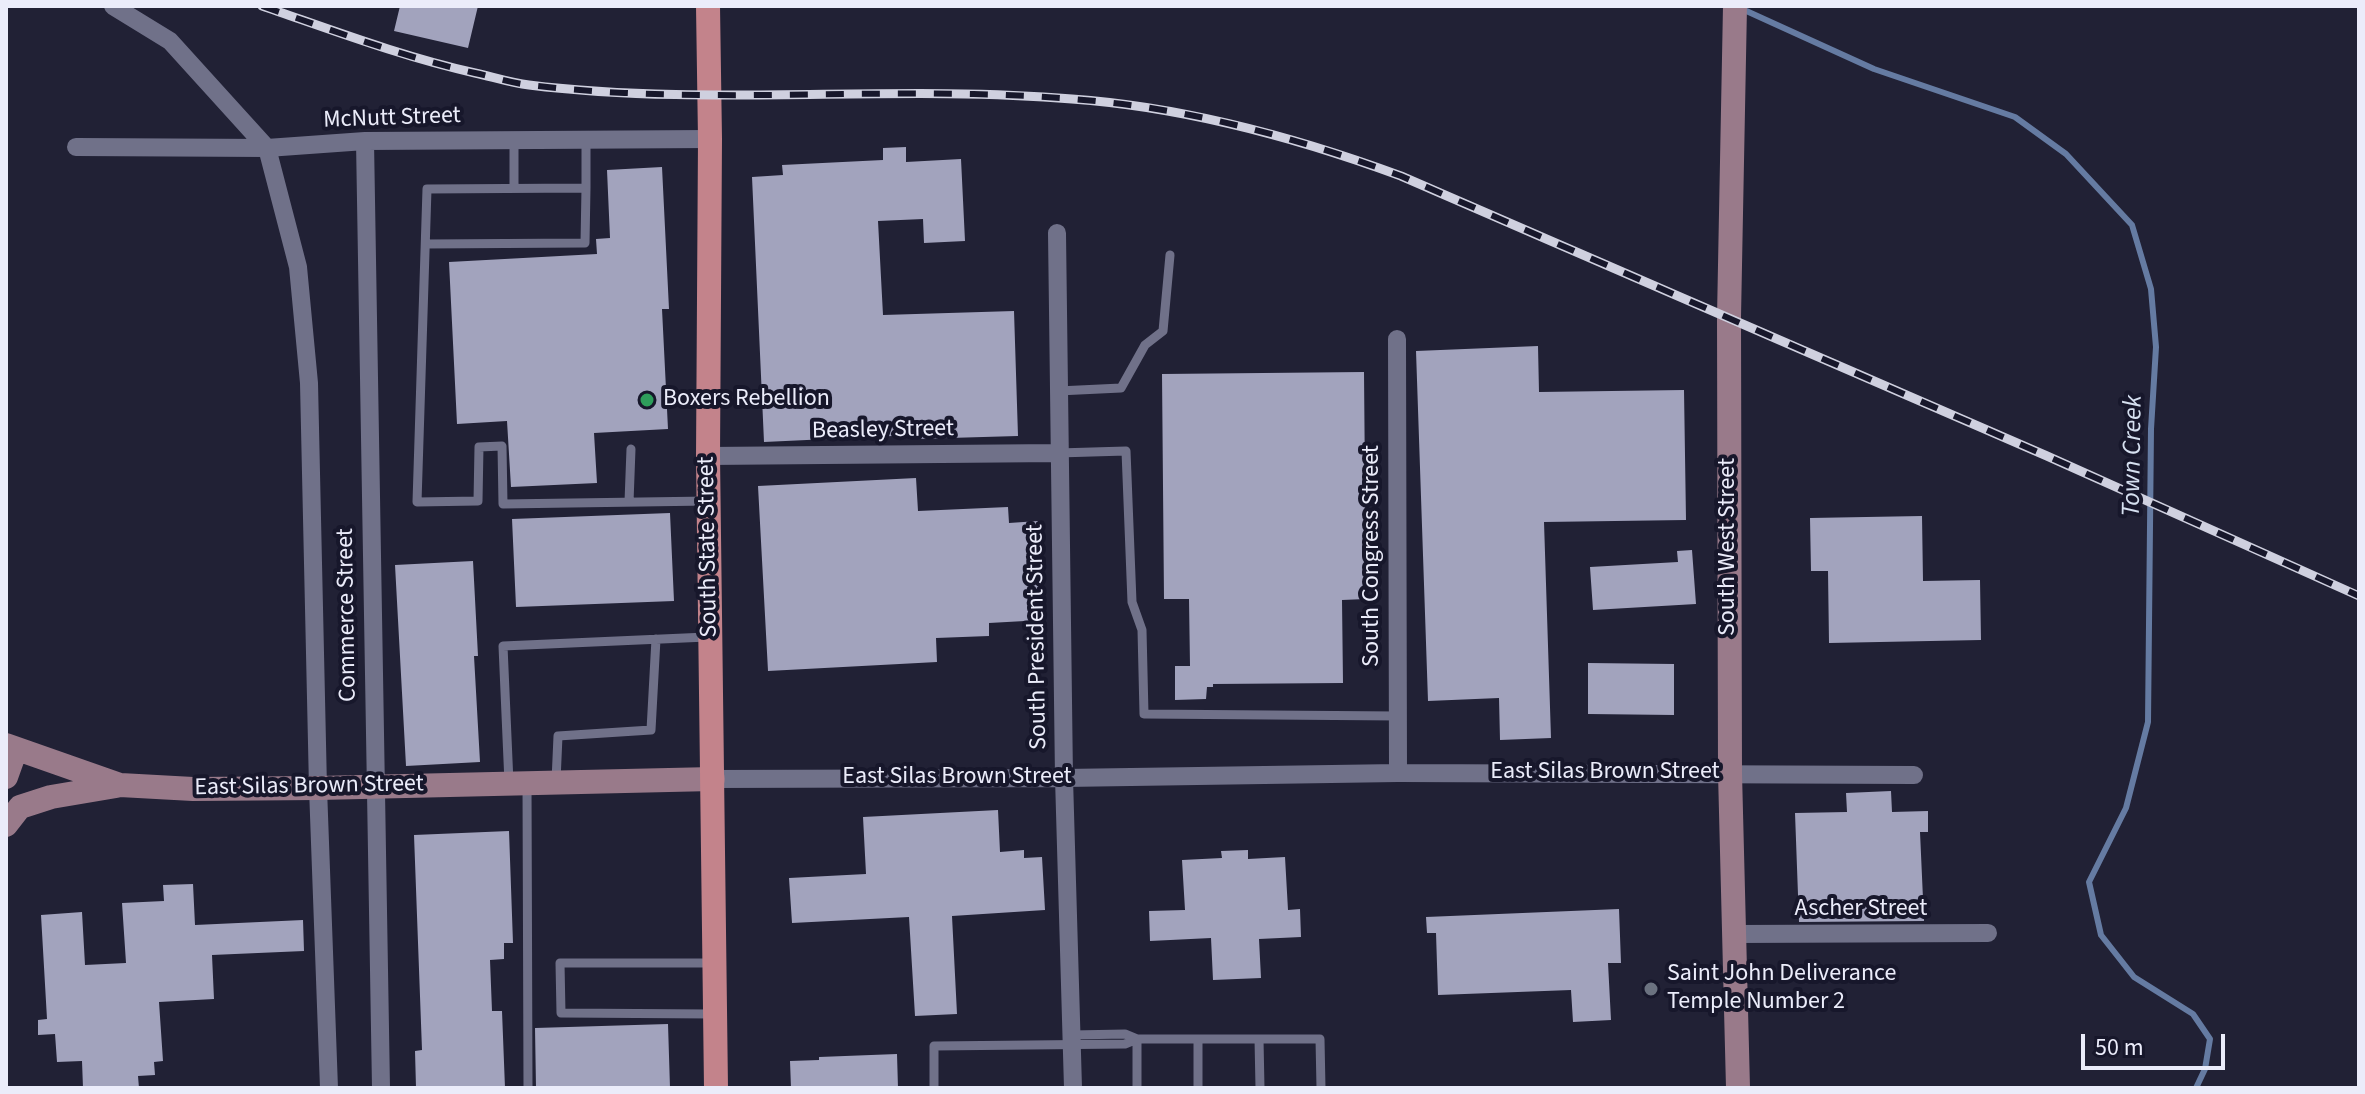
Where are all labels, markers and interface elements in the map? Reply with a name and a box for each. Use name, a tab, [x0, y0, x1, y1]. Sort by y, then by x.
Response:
street label: McNutt Street	[323, 102, 461, 136]
place label: Boxers Rebellion	[663, 386, 830, 414]
marker: Boxers Rebellion	[638, 391, 656, 409]
water label: Town Creek	[2117, 395, 2151, 517]
street label: Beasley Street	[812, 415, 954, 447]
street label: South Congress Street	[1359, 445, 1387, 667]
street label: South State Street	[693, 456, 725, 638]
street label: South West Street	[1715, 458, 1743, 636]
street label: South President Street	[1022, 524, 1054, 750]
street label: Commerce Street	[332, 528, 364, 702]
street label: East Silas Brown Street	[1490, 759, 1720, 787]
street label: East Silas Brown Street	[842, 764, 1072, 792]
street label: East Silas Brown Street	[194, 771, 424, 803]
street label: Ascher Street	[1795, 896, 1927, 924]
place label: Saint John Deliverance Temple Number 2	[1667, 961, 1896, 1017]
marker: Saint John Deliverance Temple Number 2	[1642, 980, 1660, 998]
scale bar	[2085, 1018, 2229, 1068]
text: 50 m	[2095, 1030, 2144, 1065]

